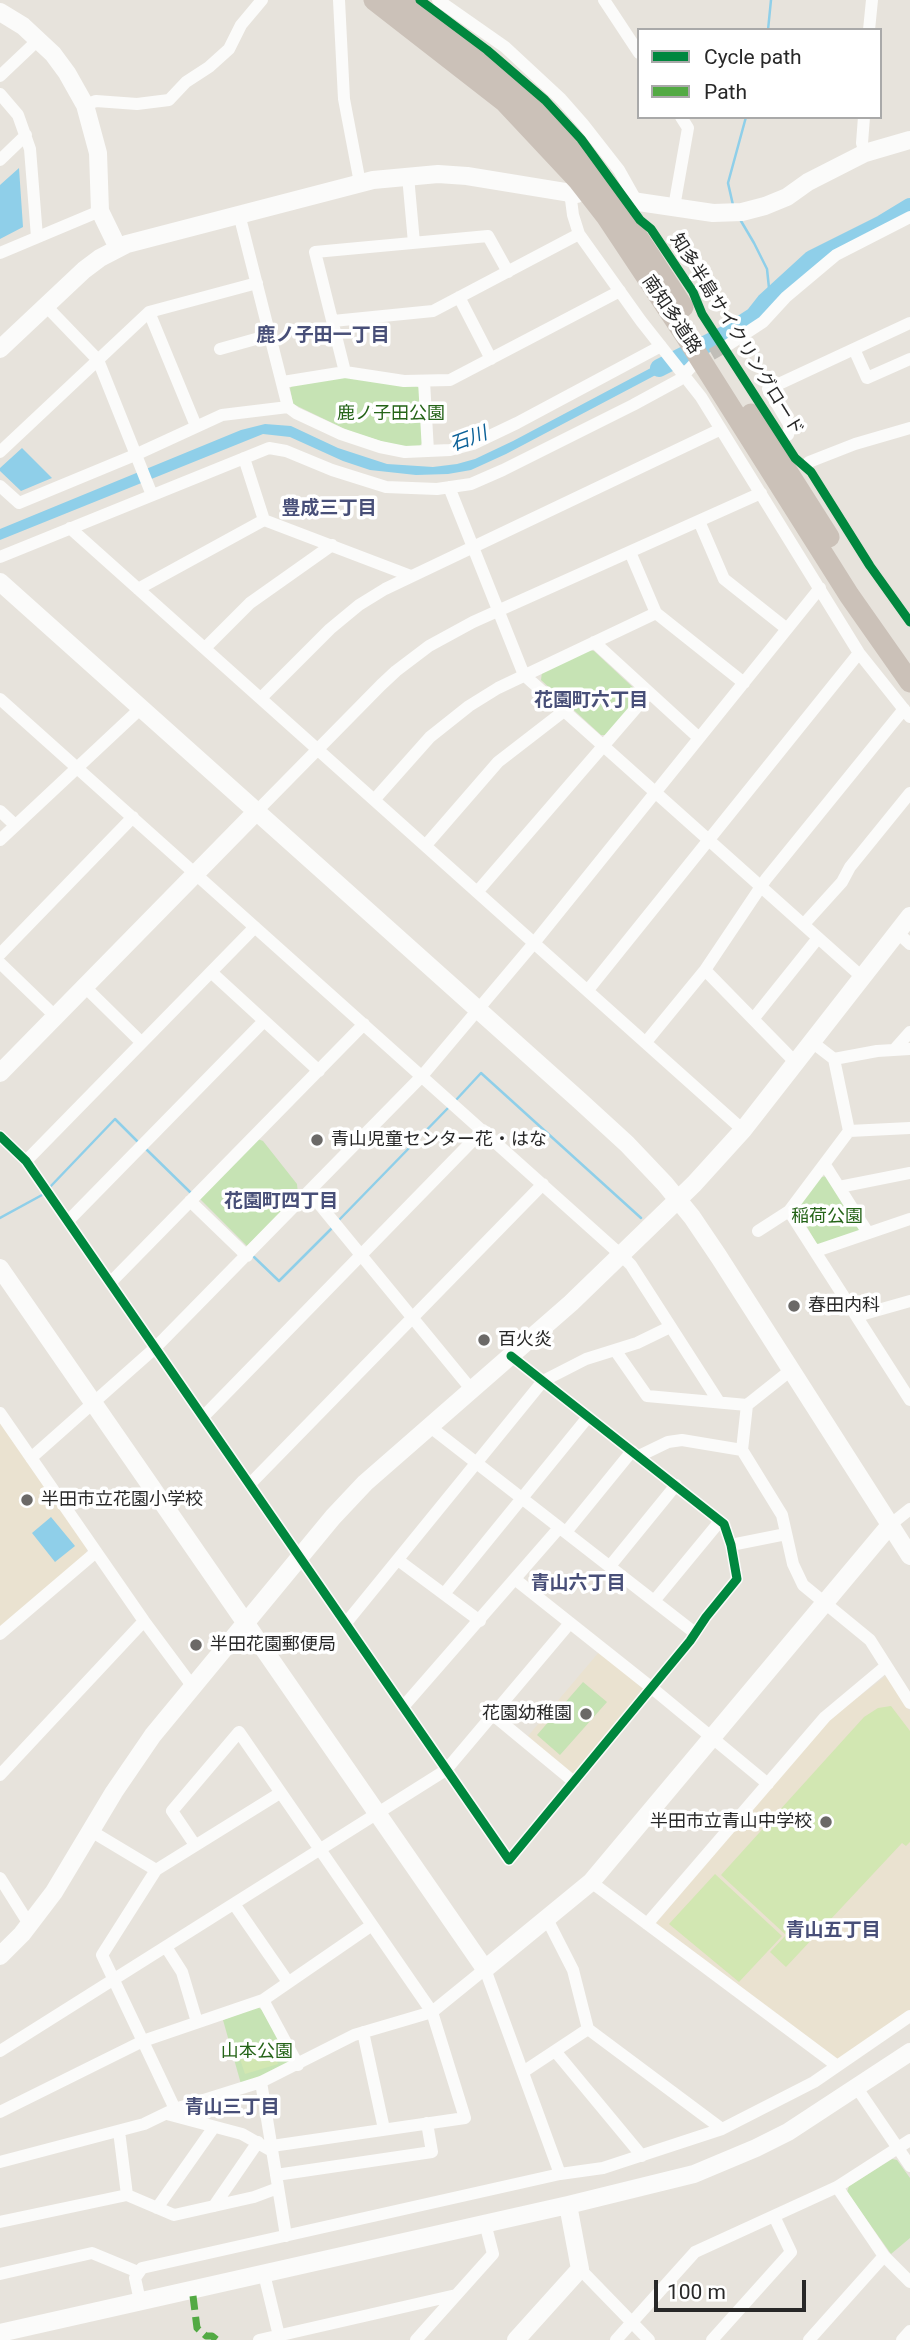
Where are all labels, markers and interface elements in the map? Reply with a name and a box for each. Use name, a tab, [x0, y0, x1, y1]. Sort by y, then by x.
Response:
legend	[637, 28, 882, 119]
text: Cycle path	[704, 45, 802, 69]
text: Path	[704, 80, 747, 104]
street label: 知多半島サイクリングロード	[665, 230, 807, 440]
street label: 南知多道路	[637, 272, 705, 358]
district label: 鹿ノ子田一丁目	[257, 325, 389, 347]
park label: 鹿ノ子田公園	[337, 403, 445, 425]
water label: 石川	[447, 423, 491, 457]
district label: 豊成三丁目	[282, 498, 376, 520]
district label: 花園町六丁目	[534, 690, 648, 712]
place label: 青山児童センター花・はな	[331, 1129, 547, 1151]
marker: 青山児童センター花・はな	[309, 1132, 325, 1148]
district label: 花園町四丁目	[224, 1191, 338, 1213]
park label: 稲荷公園	[791, 1206, 863, 1228]
place label: 春田内科	[808, 1295, 880, 1317]
marker: 春田内科	[786, 1298, 802, 1314]
place label: 百火炎	[498, 1329, 552, 1351]
marker: 百火炎	[476, 1332, 492, 1348]
place label: 半田市立花園小学校	[41, 1489, 203, 1511]
marker: 半田市立花園小学校	[19, 1492, 35, 1508]
district label: 青山六丁目	[531, 1573, 625, 1595]
place label: 半田花園郵便局	[210, 1634, 336, 1656]
marker: 半田花園郵便局	[188, 1637, 204, 1653]
place label: 花園幼稚園	[482, 1703, 572, 1725]
marker: 花園幼稚園	[578, 1706, 594, 1722]
place label: 半田市立青山中学校	[650, 1811, 812, 1833]
marker: 半田市立青山中学校	[818, 1814, 834, 1830]
district label: 青山五丁目	[786, 1920, 880, 1942]
park label: 山本公園	[221, 2041, 293, 2063]
district label: 青山三丁目	[185, 2097, 279, 2119]
scale bar	[658, 2266, 810, 2310]
text: 100 m	[667, 2280, 726, 2304]

